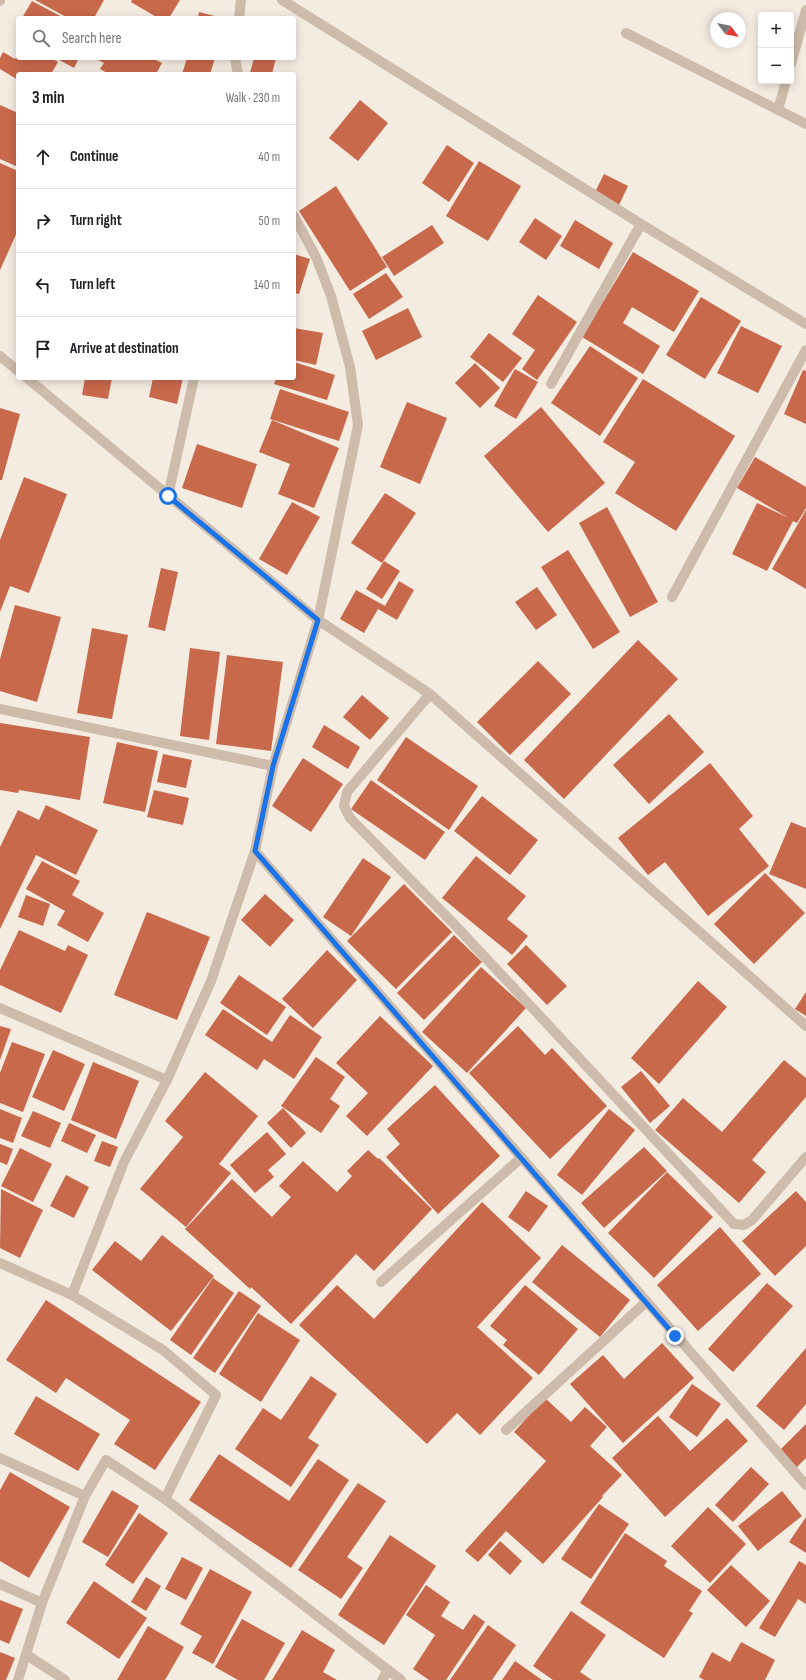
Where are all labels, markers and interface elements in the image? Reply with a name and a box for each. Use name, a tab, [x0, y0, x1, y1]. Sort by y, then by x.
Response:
north arrow	[710, 12, 746, 48]
map controls	[758, 12, 794, 84]
button: +	[758, 12, 794, 48]
search box	[16, 16, 296, 60]
icon: search	[30, 27, 52, 49]
text: Search here	[62, 29, 122, 48]
button: −	[758, 48, 794, 84]
text: 3 min	[32, 88, 65, 108]
text: Walk · 230 m	[226, 90, 280, 106]
icon: ahead	[32, 146, 54, 168]
text: Continue	[70, 147, 119, 166]
text: 40 m	[258, 149, 280, 165]
icon: right	[32, 210, 54, 232]
text: Turn right	[70, 211, 122, 230]
text: 50 m	[259, 213, 280, 229]
icon: left	[32, 274, 54, 296]
text: Turn left	[70, 275, 115, 294]
text: 140 m	[254, 277, 280, 293]
icon: arrive	[32, 338, 54, 360]
text: Arrive at destination	[70, 339, 179, 358]
route start	[159, 487, 177, 505]
route end	[666, 1327, 684, 1345]

